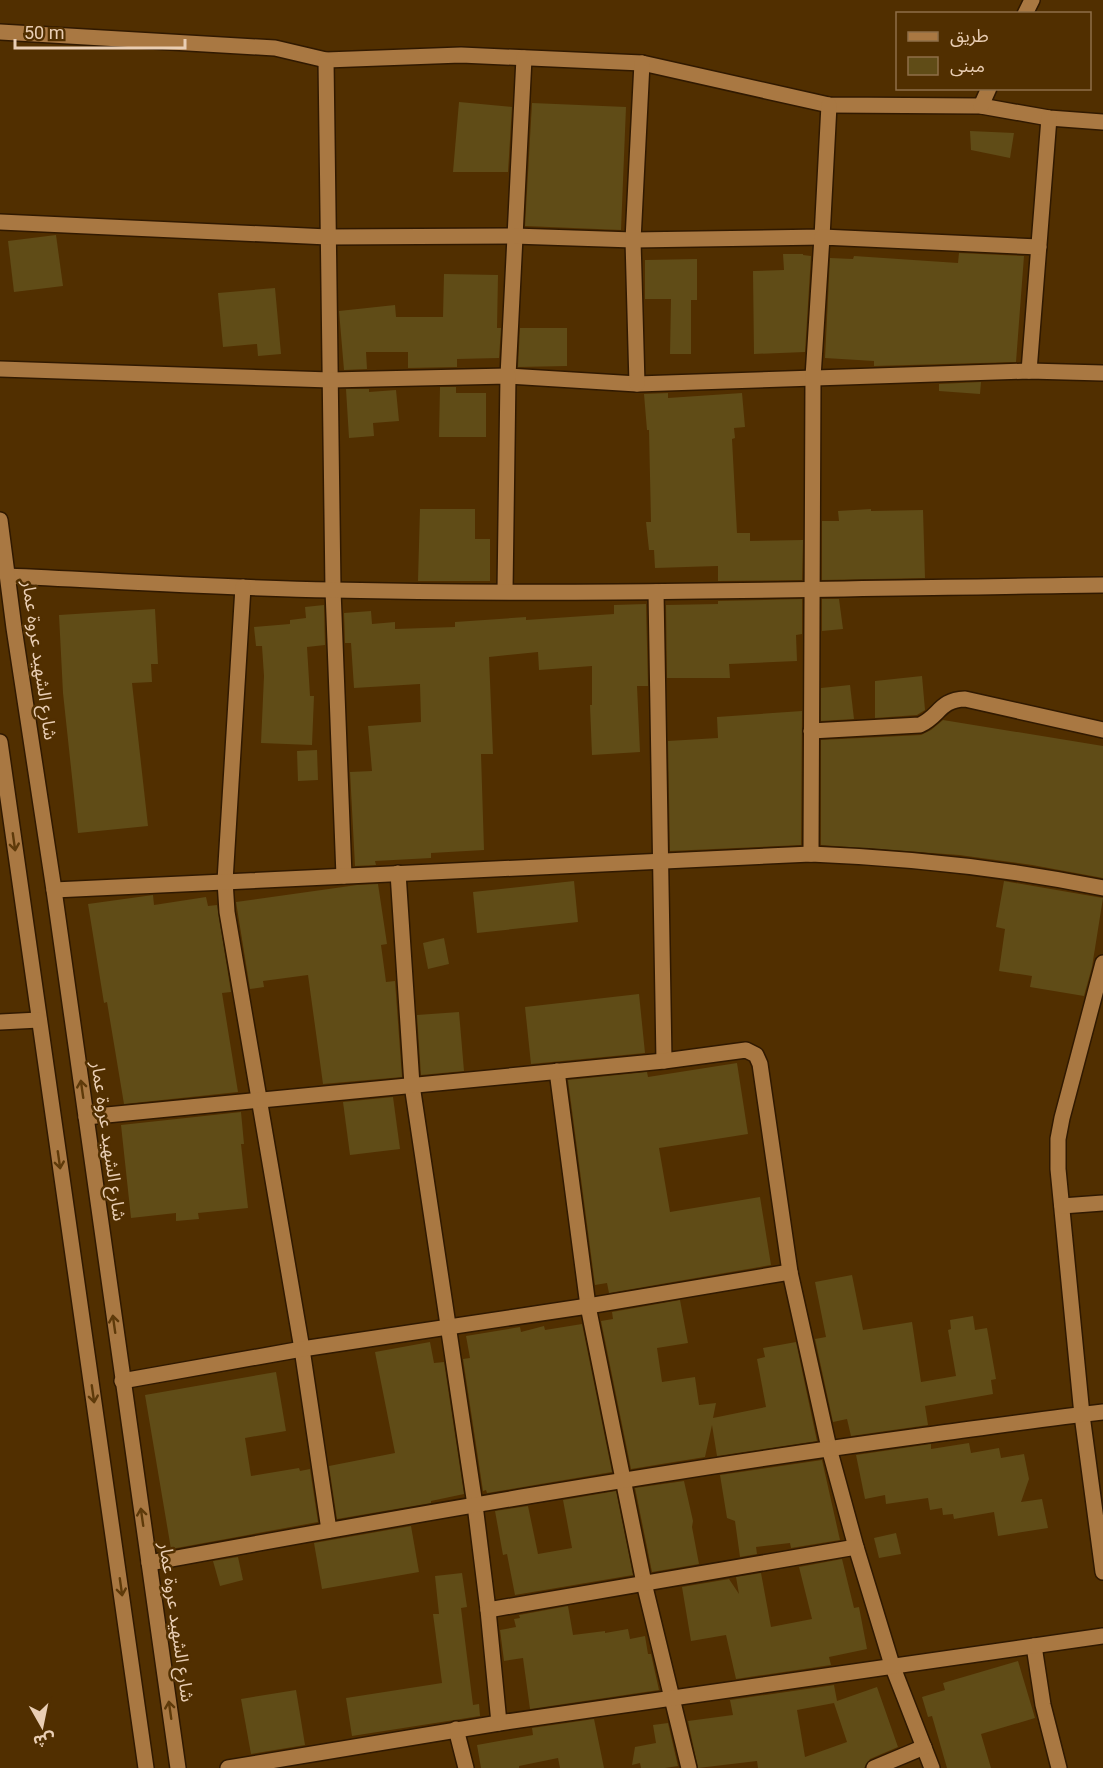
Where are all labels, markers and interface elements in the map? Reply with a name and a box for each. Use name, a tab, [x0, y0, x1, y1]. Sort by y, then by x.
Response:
scale bar	[15, 12, 184, 50]
legend	[896, 12, 1091, 90]
text: 50 m	[24, 22, 64, 43]
text: طريق	[950, 25, 989, 47]
text: مبنى	[950, 55, 985, 77]
street label: شارع الشهيد عروة عمار	[14, 578, 62, 742]
one-way arrow	[9, 832, 20, 851]
street label: شارع الشهيد عروة عمار	[83, 1059, 131, 1223]
one-way arrow	[76, 1080, 87, 1100]
one-way arrow	[54, 1149, 65, 1169]
one-way arrow	[109, 1315, 120, 1334]
one-way arrow	[87, 1384, 98, 1404]
one-way arrow	[137, 1508, 148, 1527]
street label: شارع الشهيد عروة عمار	[151, 1540, 199, 1704]
one-way arrow	[115, 1577, 126, 1597]
north arrow	[12, 1696, 72, 1756]
one-way arrow	[165, 1701, 176, 1720]
text: ش	[32, 1729, 57, 1751]

